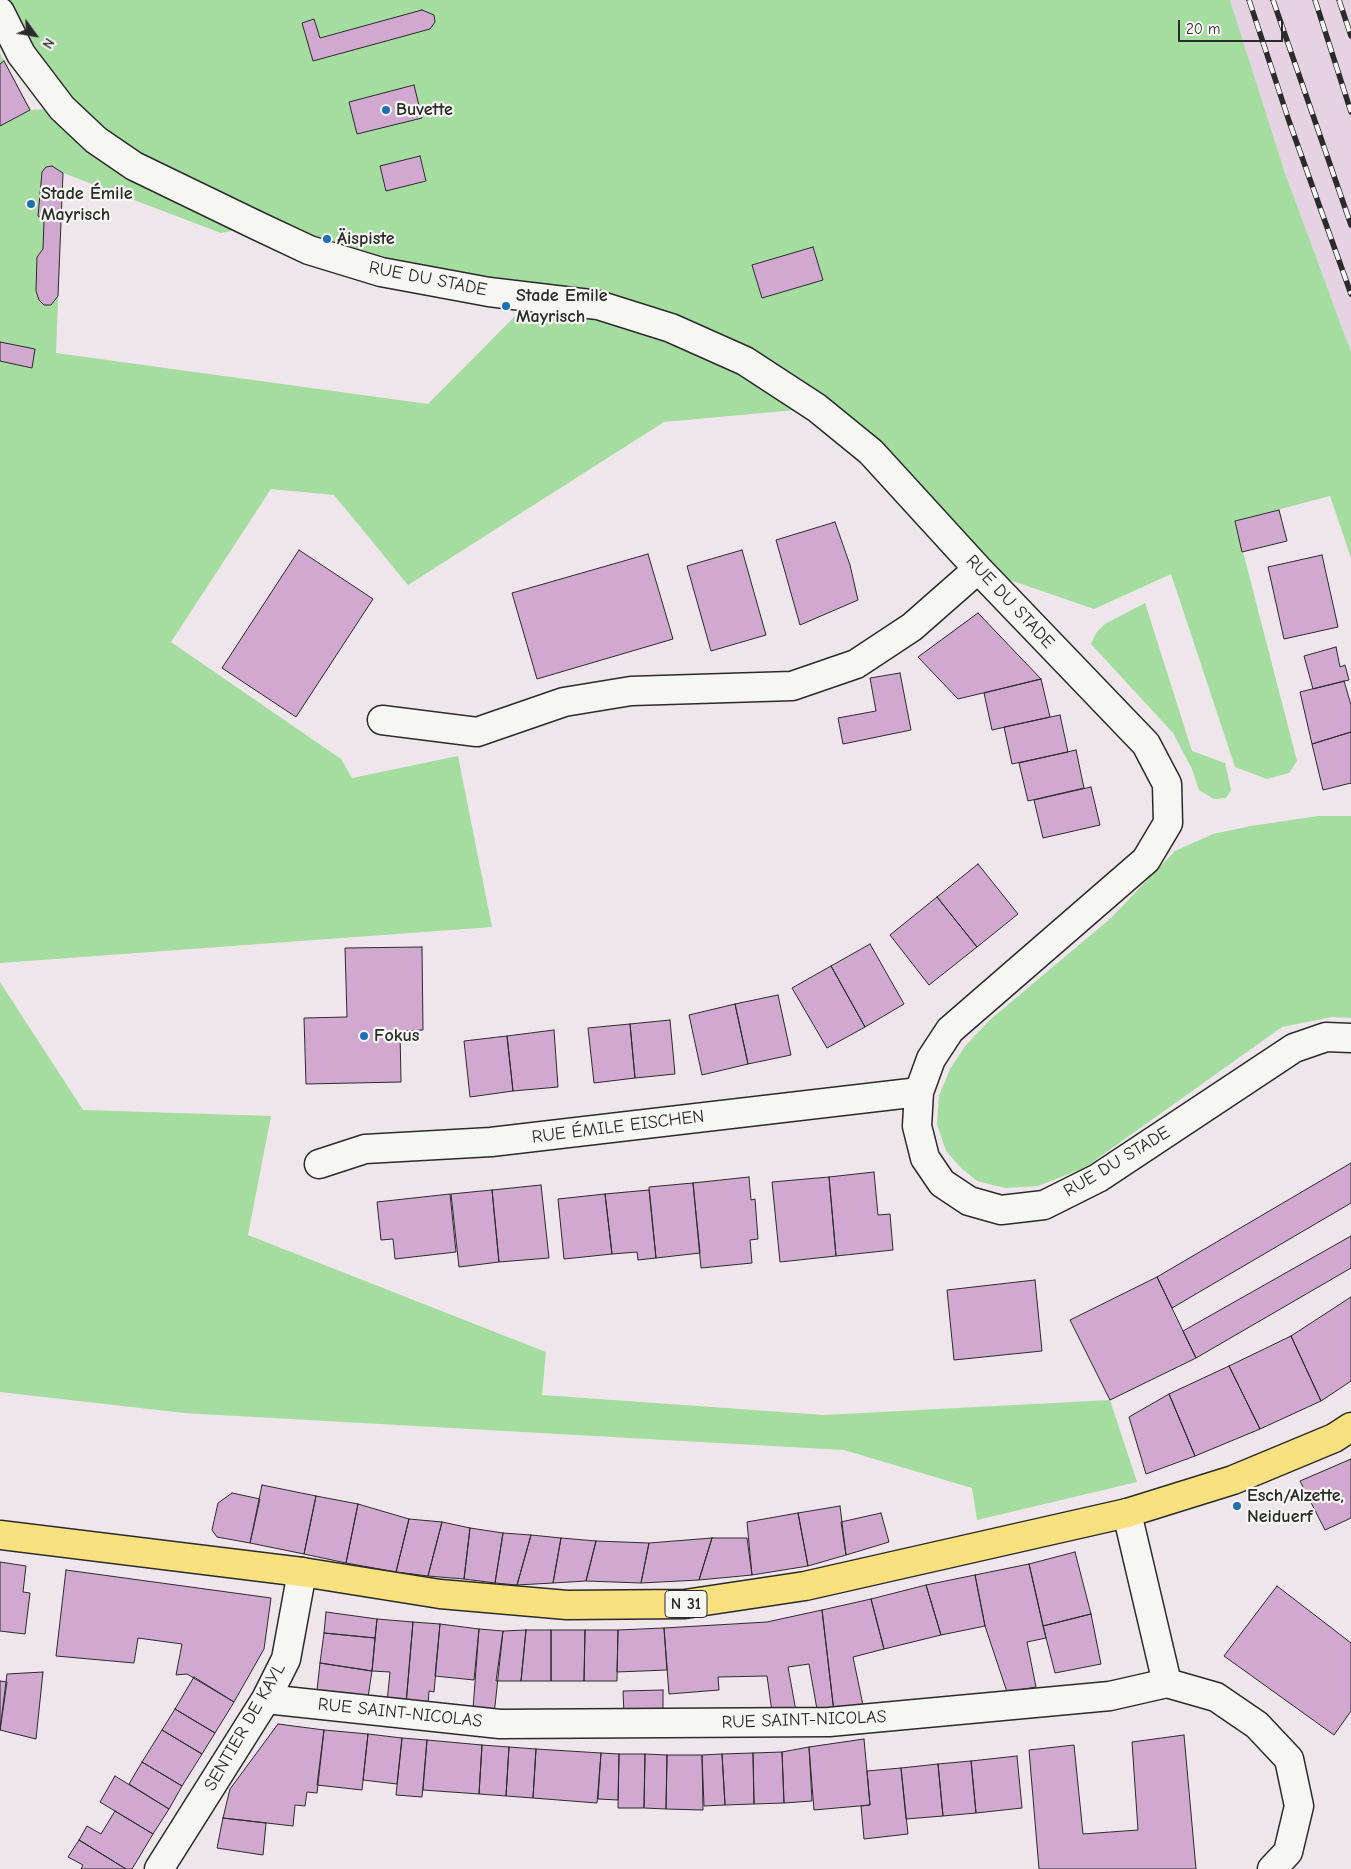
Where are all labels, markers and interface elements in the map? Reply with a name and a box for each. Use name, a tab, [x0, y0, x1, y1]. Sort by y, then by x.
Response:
north arrow	[10, 10, 60, 60]
scale bar	[1181, 10, 1286, 42]
text: 20 m	[1186, 20, 1220, 38]
text: N	[39, 35, 58, 52]
place label: Buvette	[396, 99, 453, 121]
marker: Buvette	[380, 104, 392, 116]
place label: Stade Émile Mayrisch	[41, 183, 133, 225]
marker: Stade Émile Mayrisch	[25, 198, 37, 210]
place label: Äispiste	[337, 228, 395, 250]
marker: Äispiste	[321, 233, 333, 245]
street label: RUE DU STADE	[367, 257, 489, 301]
place label: Stade Emile Mayrisch	[516, 285, 608, 328]
marker: Stade Emile Mayrisch	[500, 300, 512, 312]
street label: RUE DU STADE	[961, 551, 1059, 653]
place label: Fokus	[374, 1025, 420, 1047]
marker: Fokus	[358, 1030, 370, 1042]
street label: RUE ÉMILE EISCHEN	[531, 1106, 705, 1148]
street label: RUE DU STADE	[1060, 1122, 1174, 1202]
place label: Esch/Alzette, Neiduerf	[1247, 1485, 1344, 1528]
marker: Esch/Alzette, Neiduerf	[1231, 1500, 1243, 1512]
road number: N 31	[665, 1590, 707, 1618]
street label: SENTIER DE KAYL	[200, 1659, 290, 1795]
street label: RUE SAINT-NICOLAS	[317, 1694, 483, 1732]
street label: RUE SAINT-NICOLAS	[721, 1706, 887, 1734]

